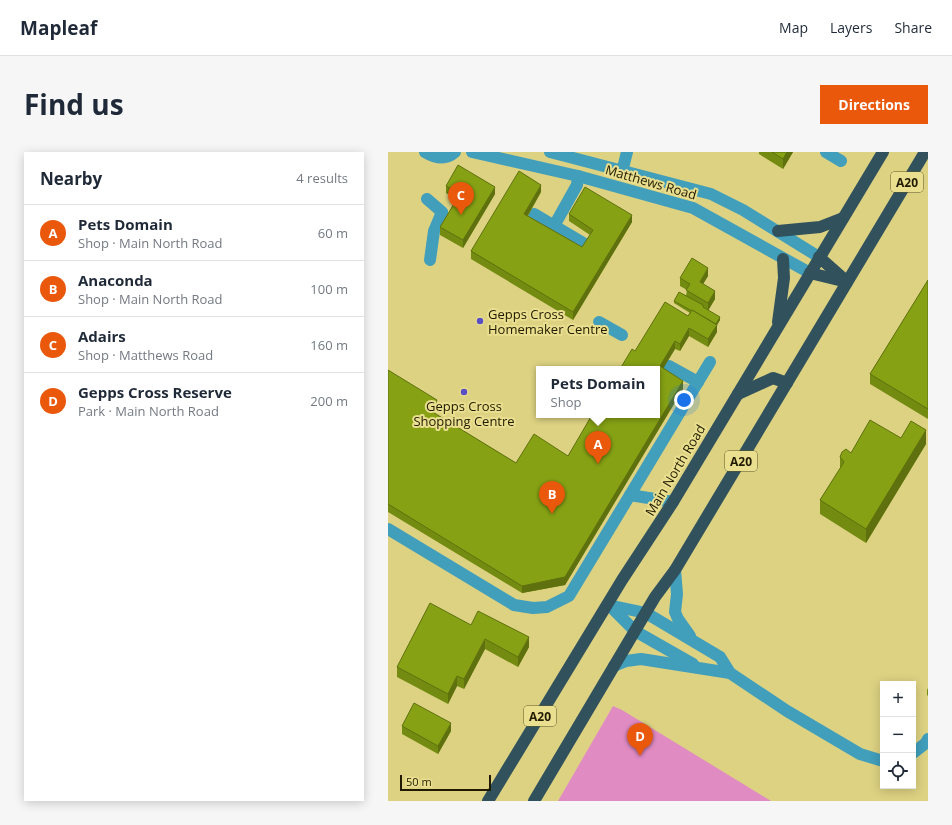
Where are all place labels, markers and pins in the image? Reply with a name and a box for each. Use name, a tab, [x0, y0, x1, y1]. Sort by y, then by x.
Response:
pin: C	[448, 182, 474, 215]
place label: Gepps Cross Homemaker Centre	[488, 305, 608, 338]
marker: Gepps Cross Homemaker Centre	[475, 316, 485, 326]
marker: Gepps Cross Shopping Centre	[459, 387, 469, 397]
place label: Gepps Cross Shopping Centre	[413, 397, 515, 430]
pin: A	[585, 431, 611, 464]
pin: B	[539, 481, 565, 514]
pin: D	[627, 723, 653, 756]

